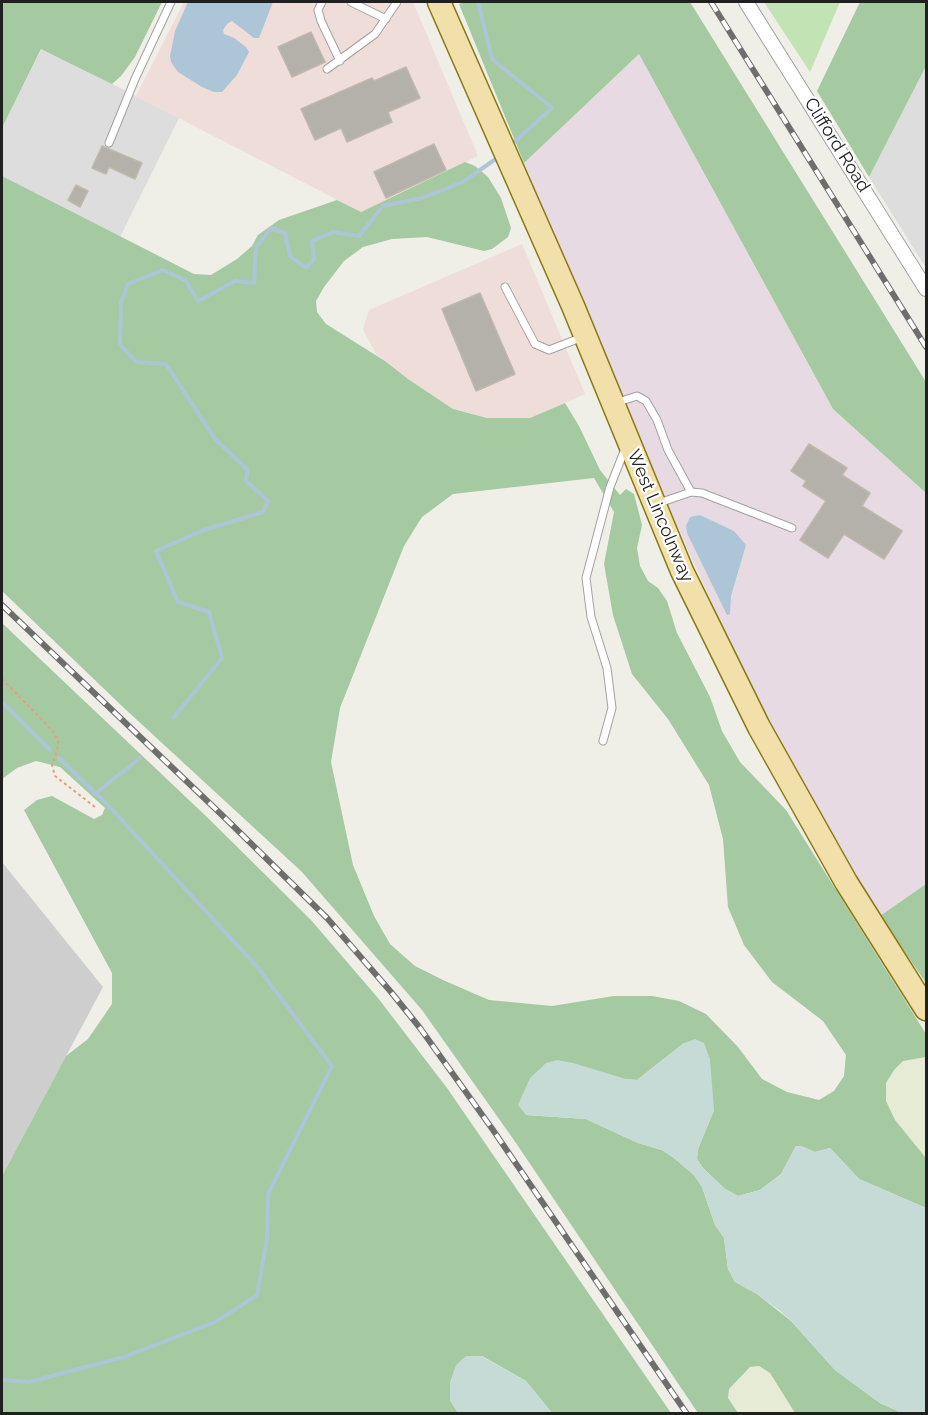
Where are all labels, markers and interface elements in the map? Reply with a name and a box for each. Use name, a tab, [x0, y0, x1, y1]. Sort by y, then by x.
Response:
street label: Clifford Road	[799, 94, 875, 196]
street label: West Lincolnway	[622, 447, 698, 585]

